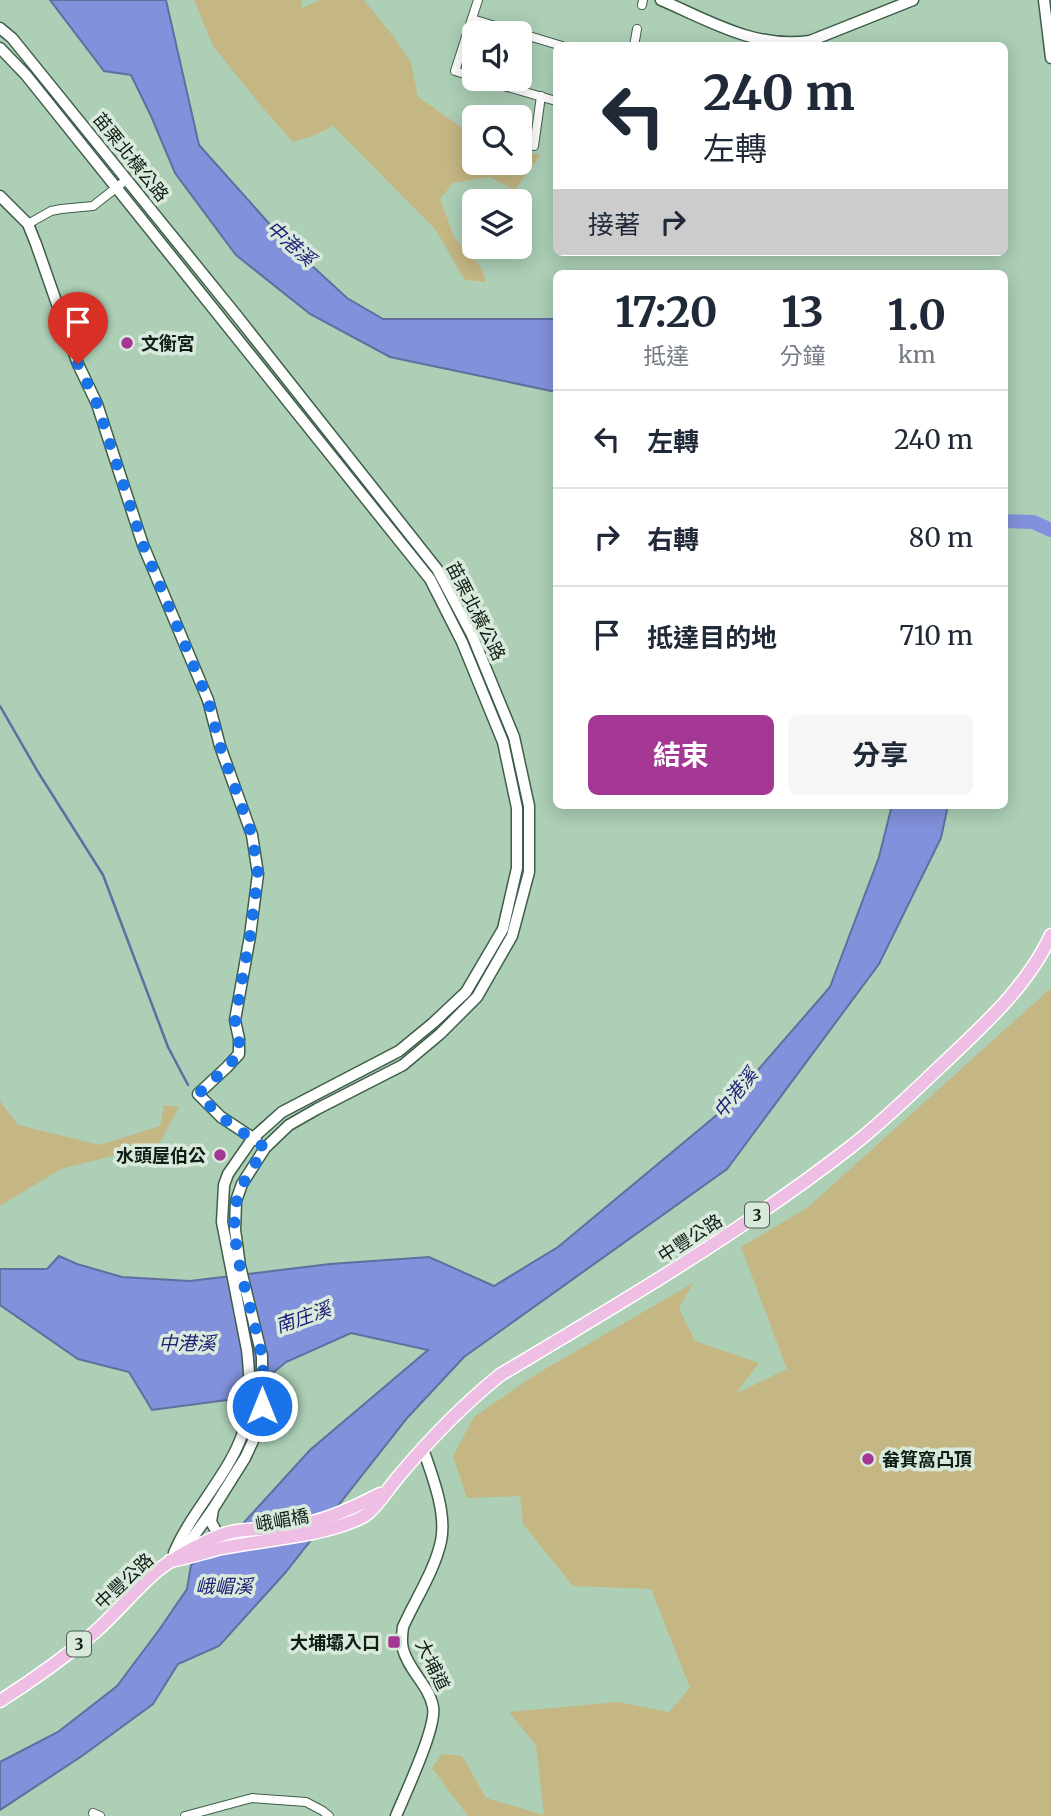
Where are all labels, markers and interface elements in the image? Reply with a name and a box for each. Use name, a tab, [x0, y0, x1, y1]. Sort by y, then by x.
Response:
map controls	[462, 21, 532, 259]
button: sound	[462, 21, 532, 91]
text: 240 m	[703, 62, 855, 123]
icon: left	[588, 70, 679, 161]
button: search	[462, 105, 532, 175]
street label: 苗栗北橫公路	[88, 108, 174, 206]
text: 左轉	[703, 129, 767, 169]
button: layers	[462, 189, 532, 259]
icon: right	[654, 203, 692, 241]
text: 接著	[588, 208, 640, 241]
water label: 中港溪	[262, 215, 323, 273]
text: 17:20	[615, 286, 718, 338]
text: 13	[781, 286, 824, 338]
text: 1.0	[888, 289, 946, 341]
pin	[48, 292, 108, 364]
icon: arrive	[59, 303, 97, 341]
place label: 文衡宮	[141, 332, 195, 355]
marker: 文衡宮	[119, 335, 135, 351]
text: km	[898, 340, 936, 369]
text: 抵達	[643, 341, 689, 370]
text: 分鐘	[780, 341, 826, 370]
icon: left	[588, 420, 626, 458]
text: 240 m	[894, 423, 973, 456]
text: 左轉	[647, 425, 699, 458]
icon: right	[588, 518, 626, 556]
text: 80 m	[909, 521, 973, 554]
text: 右轉	[647, 523, 699, 556]
street label: 苗栗北橫公路	[441, 558, 511, 664]
icon: arrive	[588, 616, 626, 654]
text: 710 m	[899, 619, 973, 652]
text: 抵達目的地	[647, 621, 777, 654]
button: 結束	[588, 715, 774, 795]
button: 分享	[788, 715, 973, 795]
water label: 中港溪	[708, 1061, 764, 1123]
place label: 水頭屋伯公	[116, 1144, 206, 1167]
marker: 水頭屋伯公	[212, 1147, 228, 1163]
road number: 3	[745, 1203, 769, 1228]
street label: 中豐公路	[654, 1209, 726, 1267]
water label: 南庄溪	[272, 1295, 337, 1338]
water label: 中港溪	[158, 1331, 218, 1355]
position arrow	[225, 1369, 299, 1443]
place label: 畚箕窩凸頂	[882, 1448, 972, 1471]
marker: 畚箕窩凸頂	[860, 1451, 876, 1467]
street label: 峨嵋橋	[253, 1504, 311, 1536]
street label: 中豐公路	[90, 1548, 158, 1614]
water label: 峨嵋溪	[195, 1574, 255, 1598]
place label: 大埔壩入口	[290, 1631, 380, 1654]
road number: 3	[67, 1632, 91, 1656]
marker: 大埔壩入口	[386, 1634, 402, 1650]
street label: 大埔道	[411, 1636, 455, 1694]

